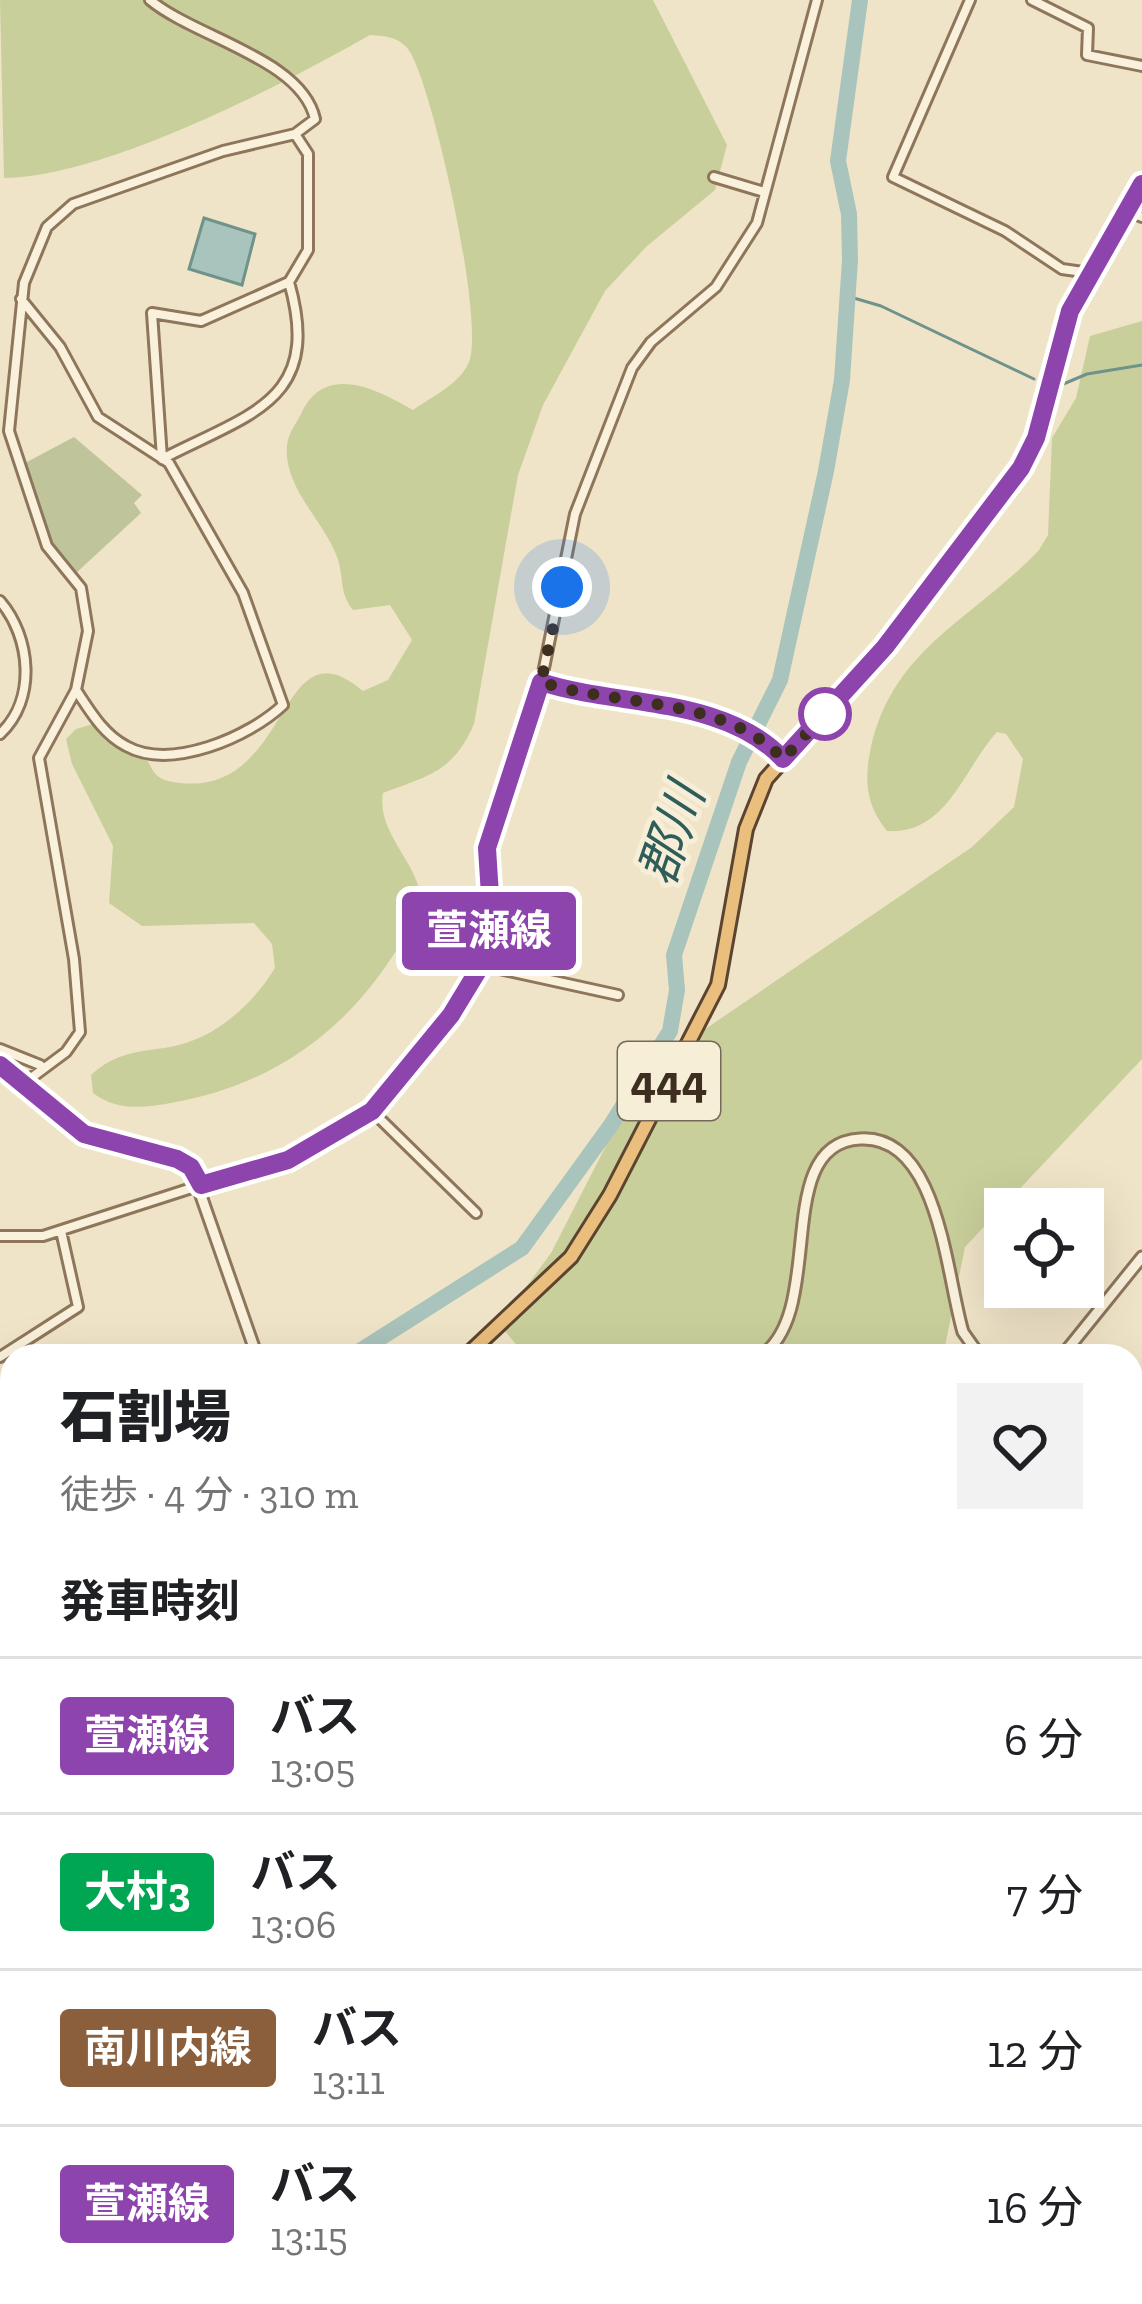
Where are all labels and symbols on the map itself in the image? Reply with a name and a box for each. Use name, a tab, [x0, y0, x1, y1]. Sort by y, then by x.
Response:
your location	[532, 557, 592, 617]
unlabelled marker	[800, 689, 850, 739]
water label: 郡川	[626, 771, 719, 892]
line badge: 萱瀬線	[420, 892, 558, 970]
road number: 444	[618, 1042, 720, 1120]

